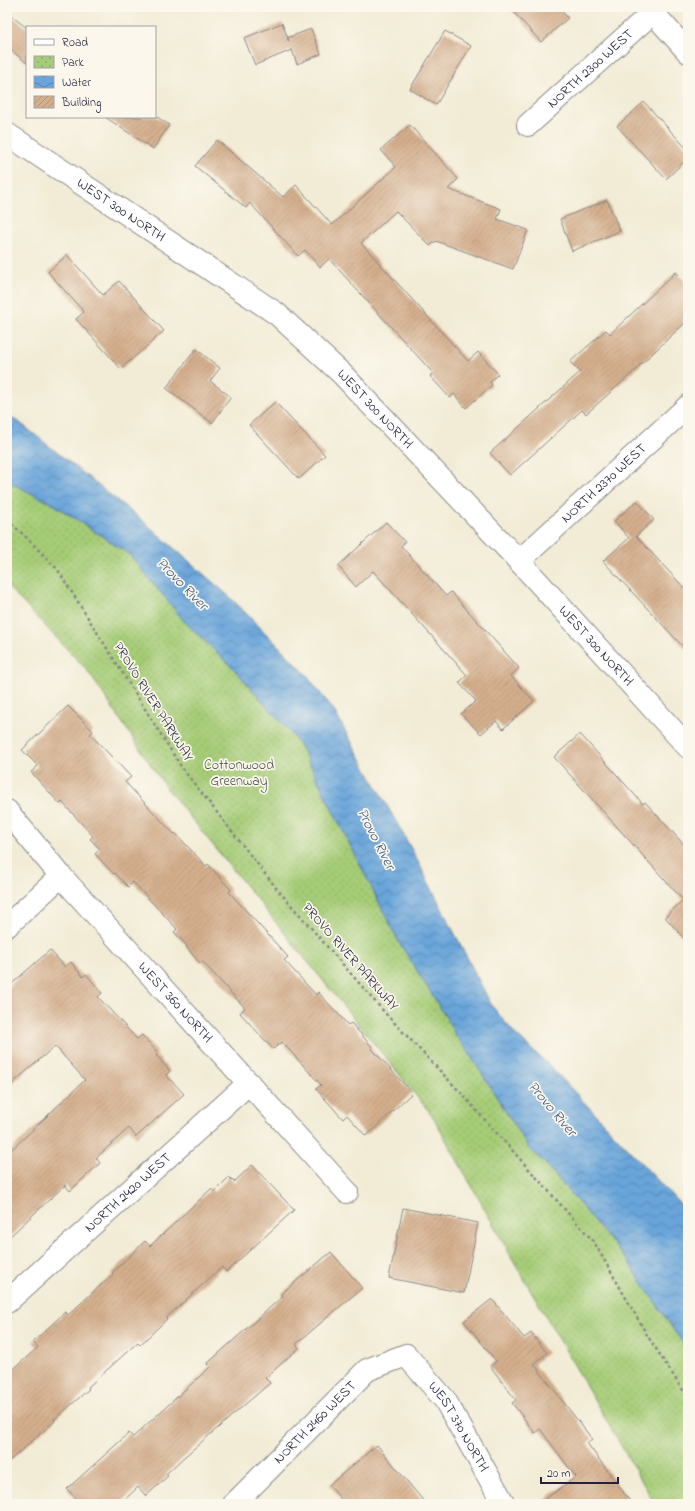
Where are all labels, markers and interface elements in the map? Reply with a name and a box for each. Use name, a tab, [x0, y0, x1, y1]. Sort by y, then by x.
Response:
street label: NORTH 2300 WEST	[542, 24, 638, 113]
legend	[26, 26, 156, 118]
text: Road	[62, 34, 88, 52]
text: Park	[62, 54, 84, 72]
text: Water	[62, 74, 91, 92]
text: Building	[61, 94, 101, 113]
street label: WEST 300 NORTH	[72, 173, 170, 247]
street label: WEST 300 NORTH	[332, 364, 418, 454]
street label: NORTH 2370 WEST	[556, 438, 651, 528]
water label: Provo River	[151, 553, 215, 617]
street label: WEST 300 NORTH	[554, 601, 638, 691]
street label: PROVO RIVER PARKWAY	[108, 638, 199, 766]
park label: Cottonwood Greenway	[204, 755, 274, 793]
water label: Provo River	[351, 805, 402, 876]
street label: PROVO RIVER PARKWAY	[297, 898, 403, 1016]
street label: WEST 360 NORTH	[133, 957, 218, 1048]
water label: Provo River	[522, 1077, 583, 1143]
street label: NORTH 2420 WEST	[80, 1148, 176, 1238]
street label: NORTH 2460 WEST	[269, 1376, 361, 1469]
street label: WEST 370 NORTH	[423, 1377, 494, 1476]
scale bar	[541, 1459, 618, 1485]
text: 20 m	[547, 1465, 570, 1483]

